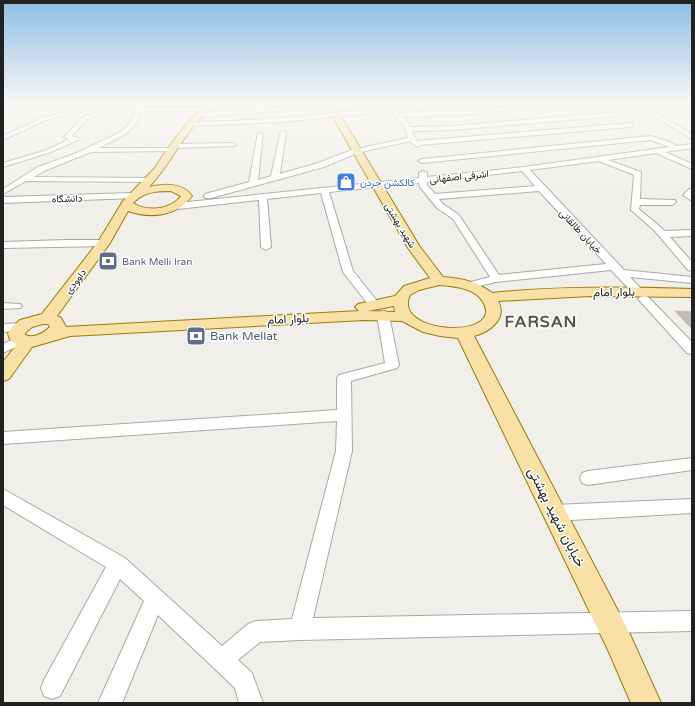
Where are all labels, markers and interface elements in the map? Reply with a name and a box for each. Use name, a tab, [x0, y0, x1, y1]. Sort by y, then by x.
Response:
street label: اشرفی اصفهانی	[429, 168, 489, 186]
shop icon: کالکشن جردن	[335, 171, 357, 193]
place label: کالکشن جردن	[360, 177, 415, 189]
street label: دانشگاه	[51, 192, 83, 206]
street label: شهید بهشتی	[382, 201, 418, 250]
street label: خیابان طالقانی	[557, 207, 604, 257]
bank icon: Bank Melli Iran	[97, 250, 119, 272]
place label: Bank Melli Iran	[122, 256, 192, 268]
street label: داوودی	[63, 267, 89, 296]
street label: بلوار امام	[593, 285, 635, 300]
street label: بلوار امام	[267, 311, 309, 328]
district label: FARSAN	[505, 312, 577, 332]
bank icon: Bank Mellat	[185, 325, 207, 347]
place label: Bank Mellat	[210, 329, 278, 343]
street label: خیابان شهید بهشتی	[524, 464, 589, 570]

